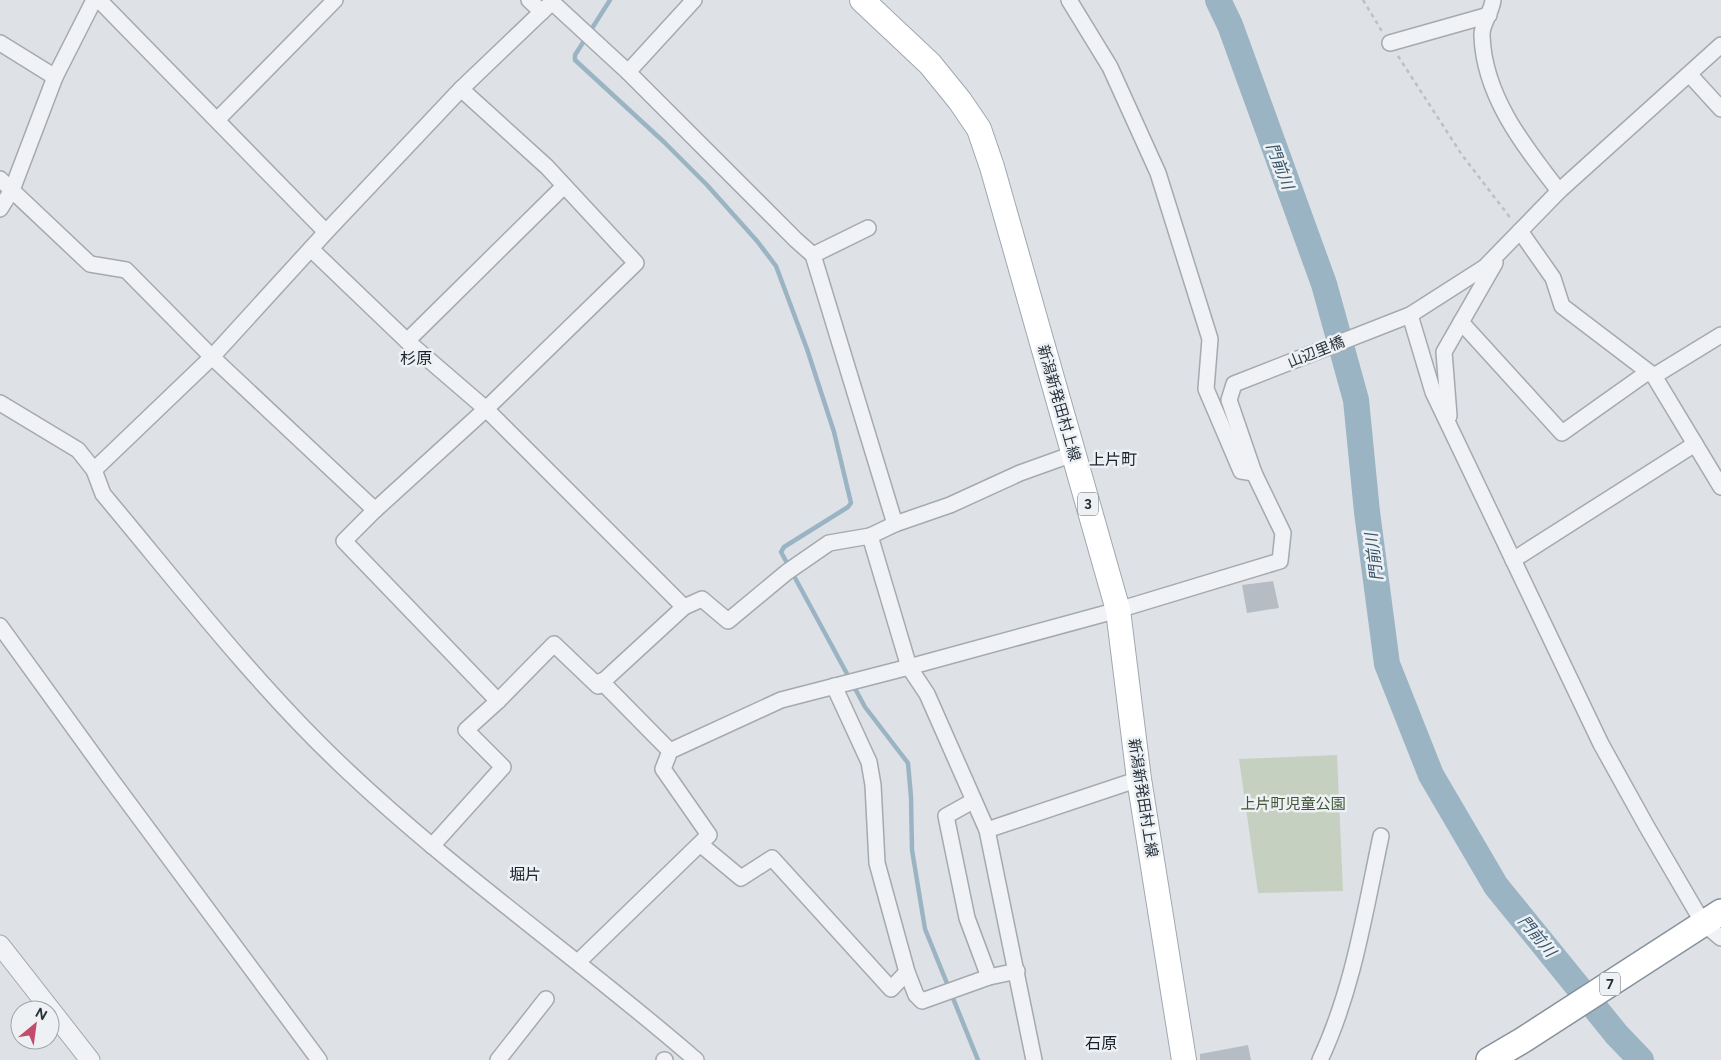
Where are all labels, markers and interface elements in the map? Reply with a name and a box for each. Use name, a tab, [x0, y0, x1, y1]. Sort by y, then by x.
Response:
water label: 門前川	[1263, 140, 1298, 194]
street label: 山辺里橋	[1285, 332, 1347, 372]
street label: 新潟新発田村上線	[1034, 343, 1084, 463]
district label: 杉原	[400, 349, 432, 368]
district label: 上片町	[1089, 450, 1137, 469]
road number: 3	[1078, 492, 1098, 516]
water label: 門前川	[1361, 530, 1386, 582]
street label: 新潟新発田村上線	[1125, 737, 1161, 859]
park label: 上片町児童公園	[1240, 795, 1346, 813]
district label: 堀片	[509, 865, 541, 884]
water label: 門前川	[1514, 912, 1561, 962]
road number: 7	[1600, 972, 1620, 996]
north arrow	[10, 1000, 60, 1050]
text: N	[32, 1004, 50, 1024]
district label: 石原	[1085, 1034, 1117, 1053]

